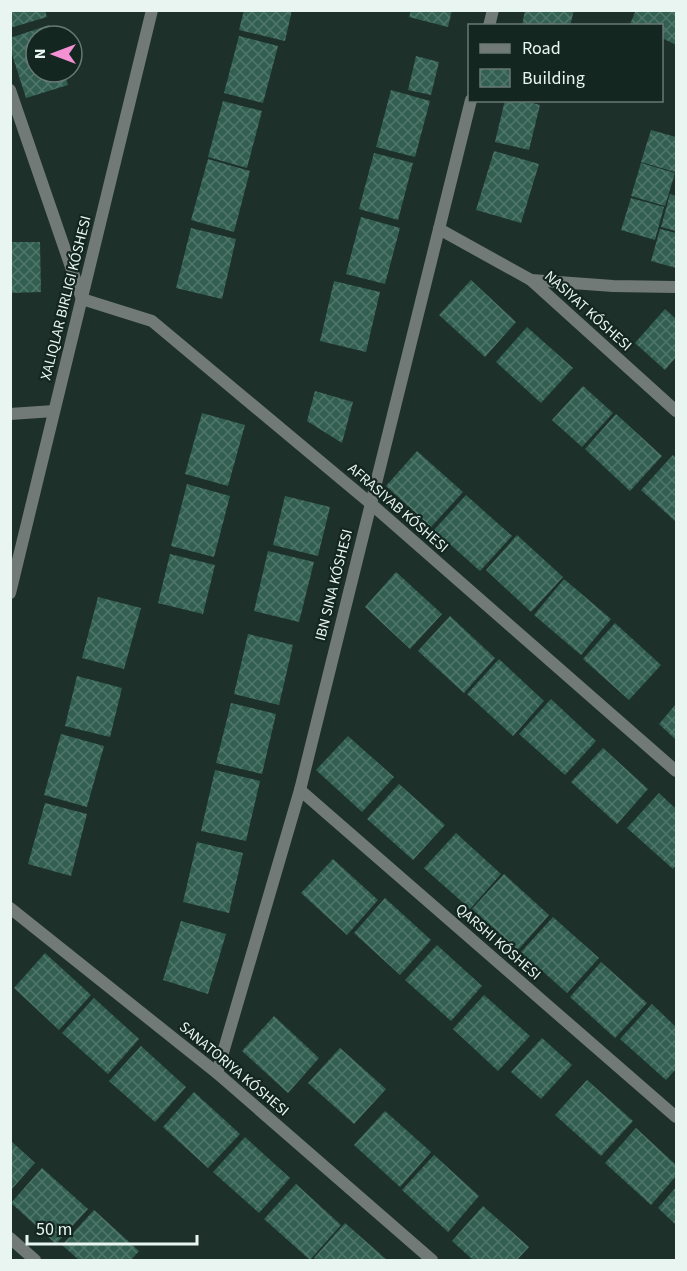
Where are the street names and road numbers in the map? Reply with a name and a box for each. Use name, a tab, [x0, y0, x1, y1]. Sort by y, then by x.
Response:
street label: XALIQLAR BIRLIGI KÓSHESI	[35, 214, 97, 382]
street label: NASIYAT KÓSHESI	[540, 266, 636, 356]
street label: AFRASIYAB KÓSHESI	[343, 458, 453, 558]
street label: IBN SINA KÓSHESI	[310, 527, 358, 643]
street label: QARSHI KÓSHESI	[451, 899, 545, 985]
street label: SANATORIYA KÓSHESI	[175, 1017, 293, 1121]

